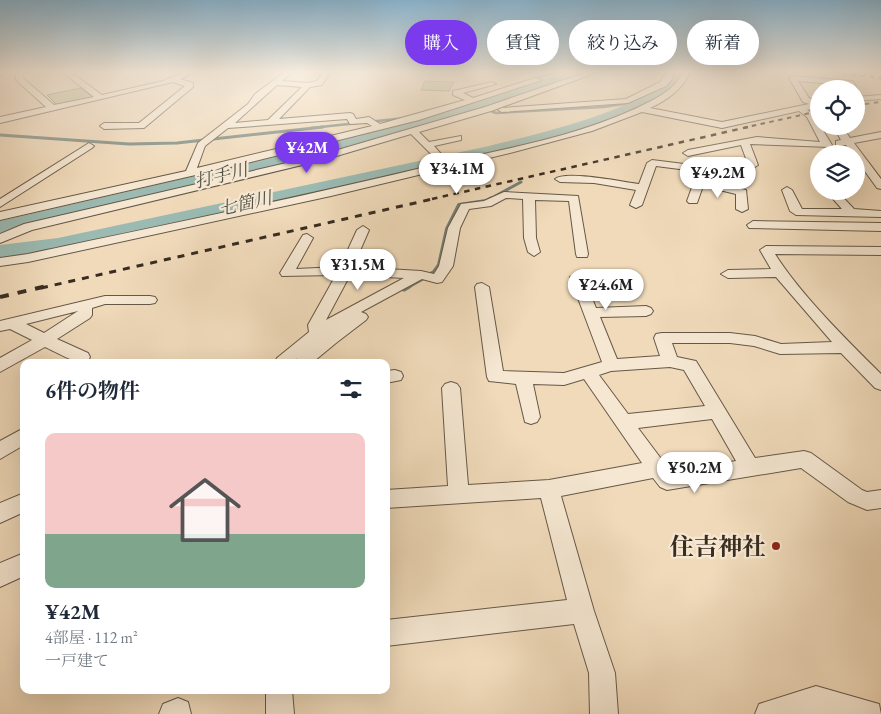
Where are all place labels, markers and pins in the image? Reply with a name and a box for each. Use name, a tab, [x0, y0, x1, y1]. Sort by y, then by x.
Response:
pin: ¥42M	[277, 132, 337, 174]
pin: ¥34.1M	[416, 152, 498, 195]
pin: ¥49.2M	[677, 156, 759, 199]
pin: ¥31.5M	[317, 248, 399, 291]
pin: ¥24.6M	[565, 268, 647, 311]
pin: ¥50.2M	[654, 452, 736, 494]
place label: 住吉神社	[670, 531, 766, 562]
marker: 住吉神社	[770, 540, 782, 552]

